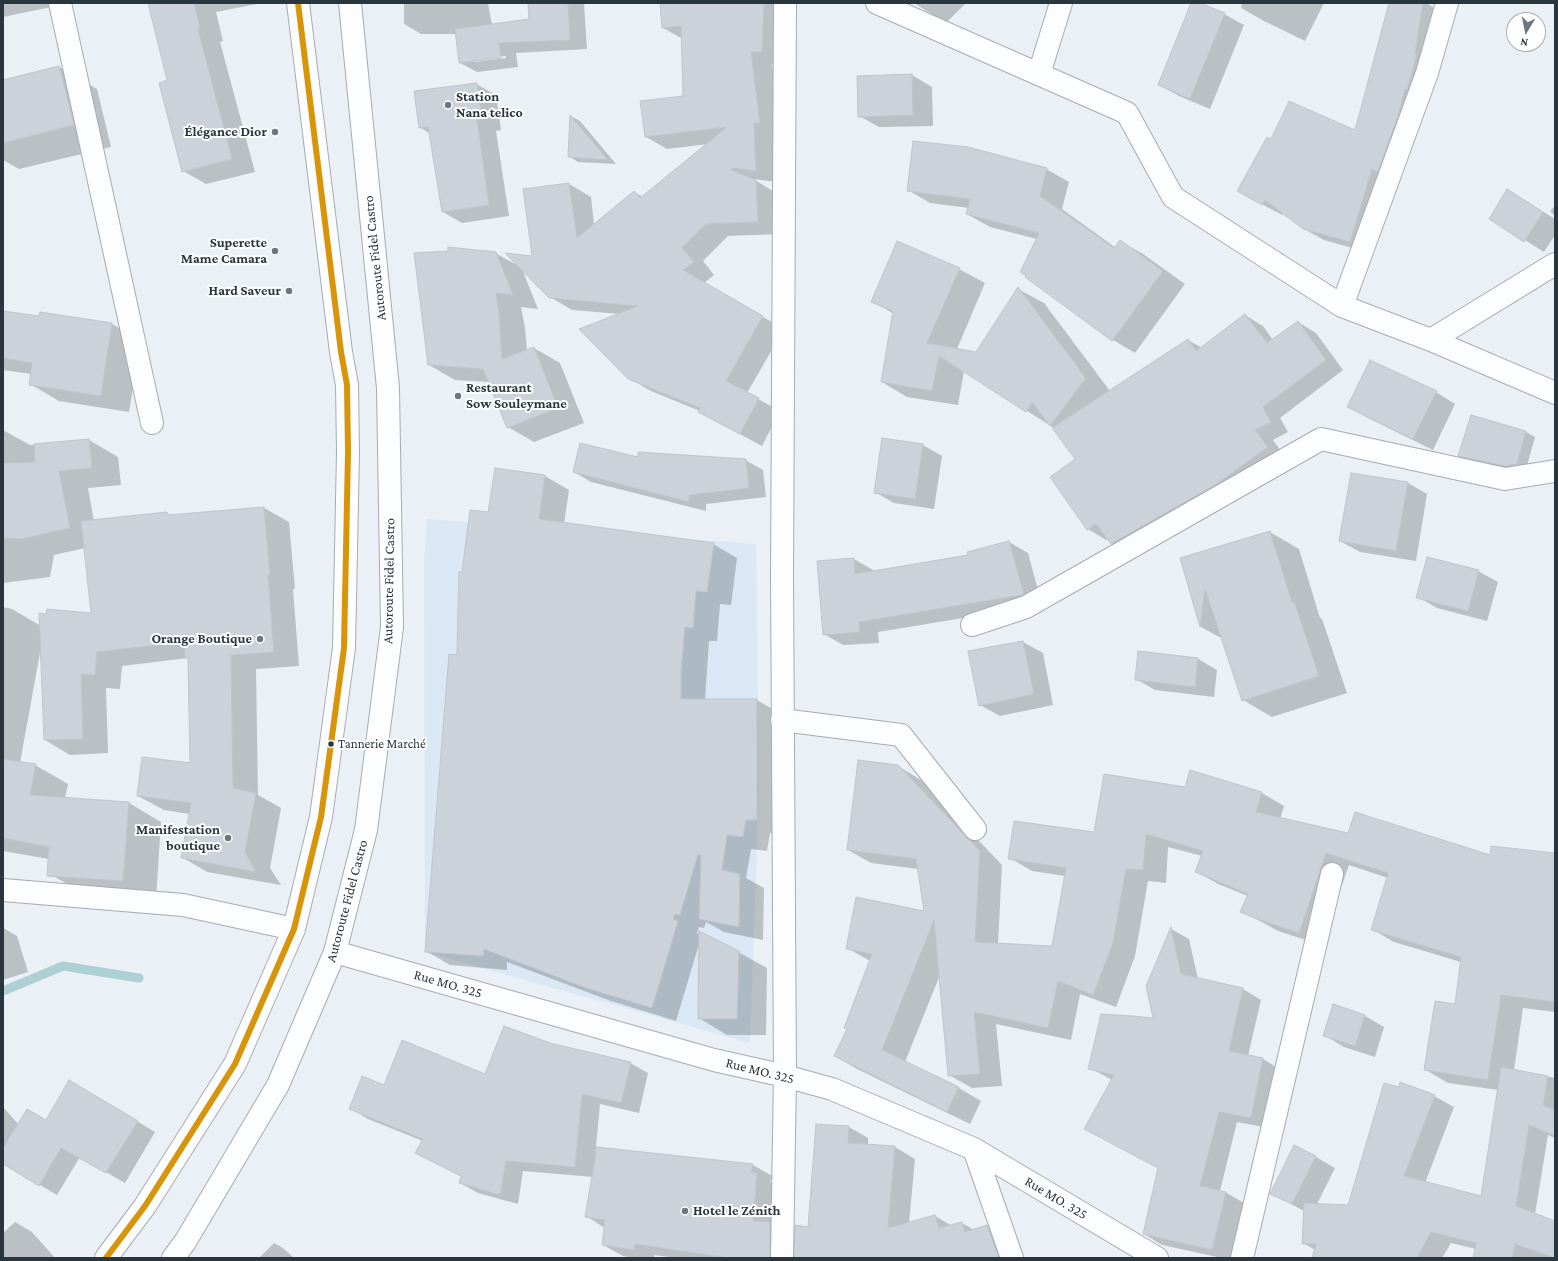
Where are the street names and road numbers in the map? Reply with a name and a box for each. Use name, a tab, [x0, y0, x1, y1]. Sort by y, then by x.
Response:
street label: Autoroute Fidel Castro	[360, 195, 390, 321]
street label: Autoroute Fidel Castro	[380, 518, 398, 644]
street label: Autoroute Fidel Castro	[323, 838, 371, 964]
street label: Rue MO. 325	[412, 966, 484, 1002]
street label: Rue MO. 325	[724, 1054, 796, 1088]
street label: Rue MO. 325	[1022, 1173, 1090, 1223]

